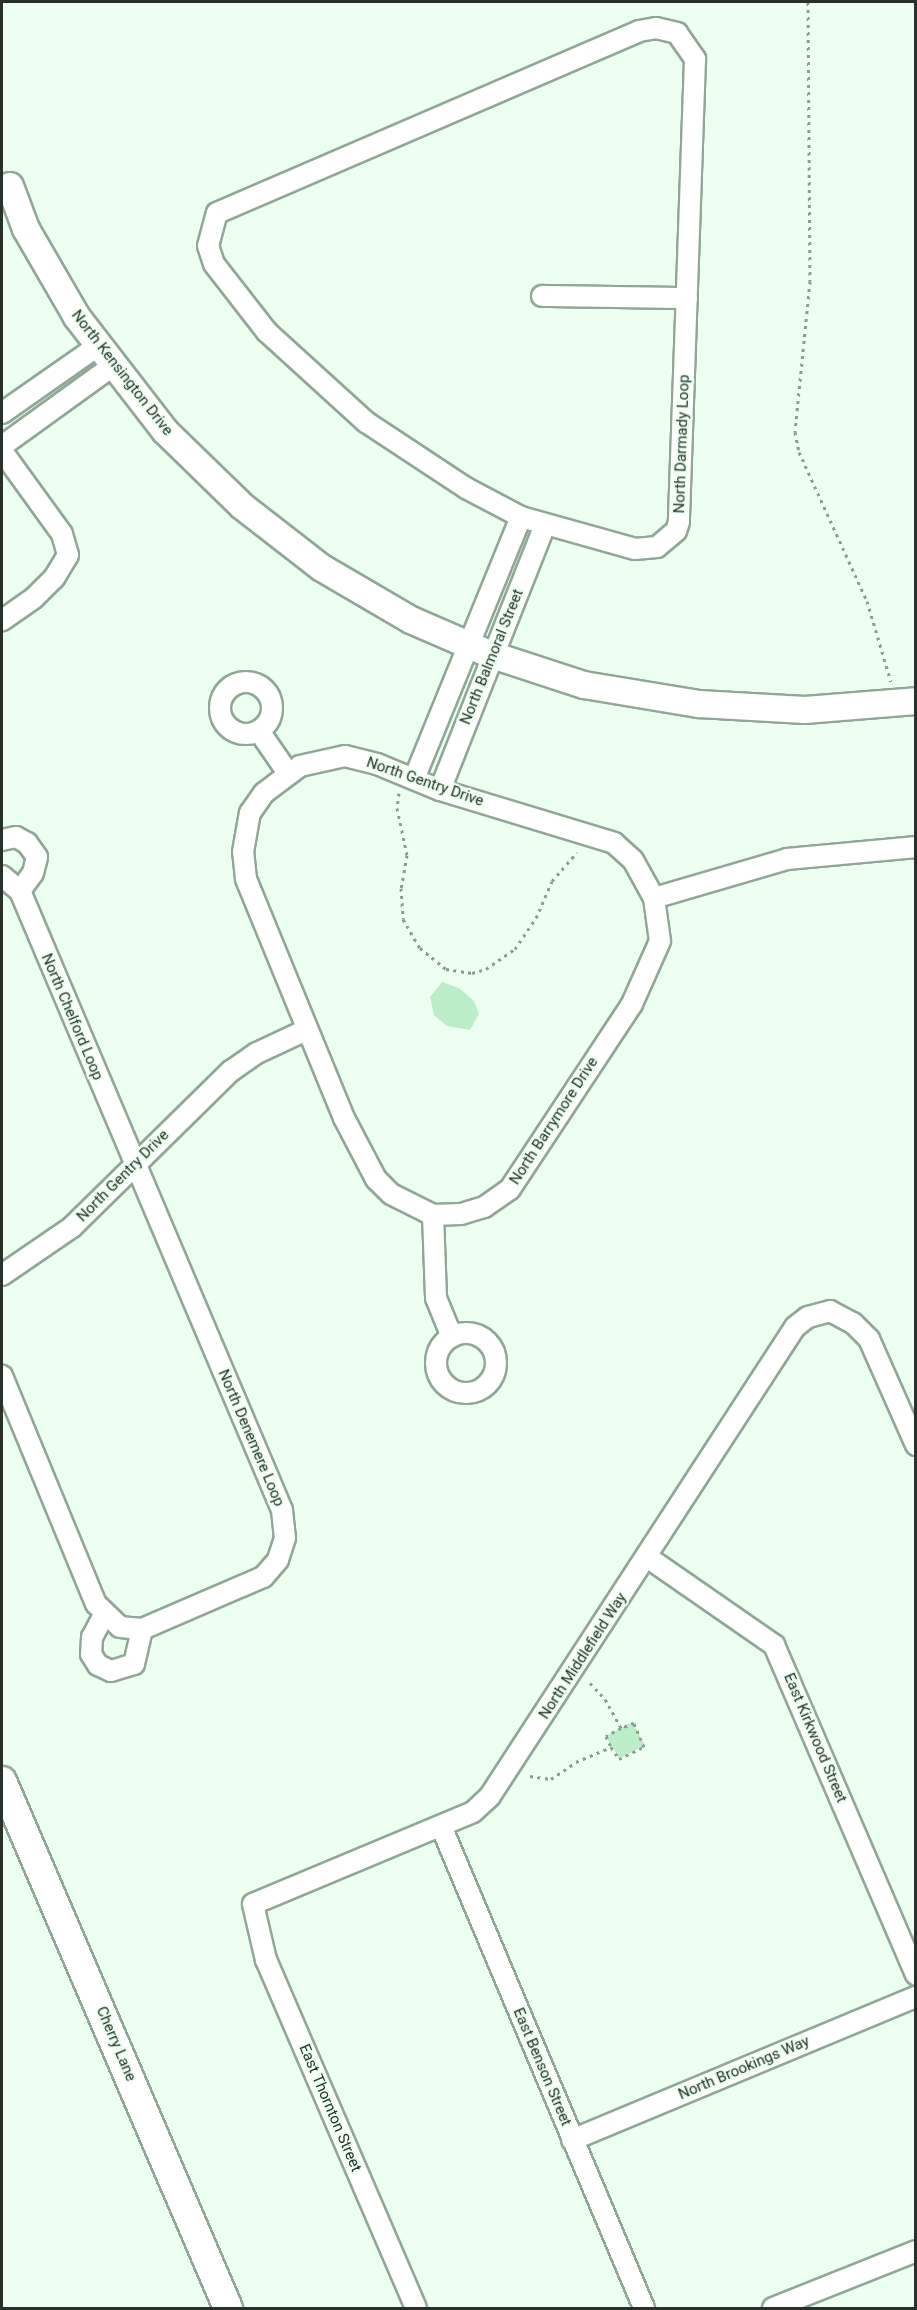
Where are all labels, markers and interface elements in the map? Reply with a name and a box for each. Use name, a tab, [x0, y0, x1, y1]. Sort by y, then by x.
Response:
street label: North Kensington Drive	[67, 307, 177, 439]
street label: North Darmady Loop	[671, 374, 693, 514]
street label: North Balmoral Street	[457, 587, 527, 727]
street label: North Gentry Drive	[364, 754, 486, 810]
street label: North Chelford Loop	[37, 951, 107, 1083]
street label: North Barrymore Drive	[506, 1054, 602, 1188]
street label: North Gentry Drive	[73, 1126, 173, 1226]
street label: North Denemere Loop	[214, 1367, 288, 1509]
street label: North Middlefield Way	[535, 1589, 631, 1723]
street label: East Kirkwood Street	[780, 1671, 850, 1805]
street label: Cherry Lane	[92, 2004, 140, 2084]
street label: East Benson Street	[509, 2005, 575, 2129]
street label: North Brookings Way	[676, 2032, 812, 2104]
street label: East Thornton Street	[295, 2041, 365, 2175]

